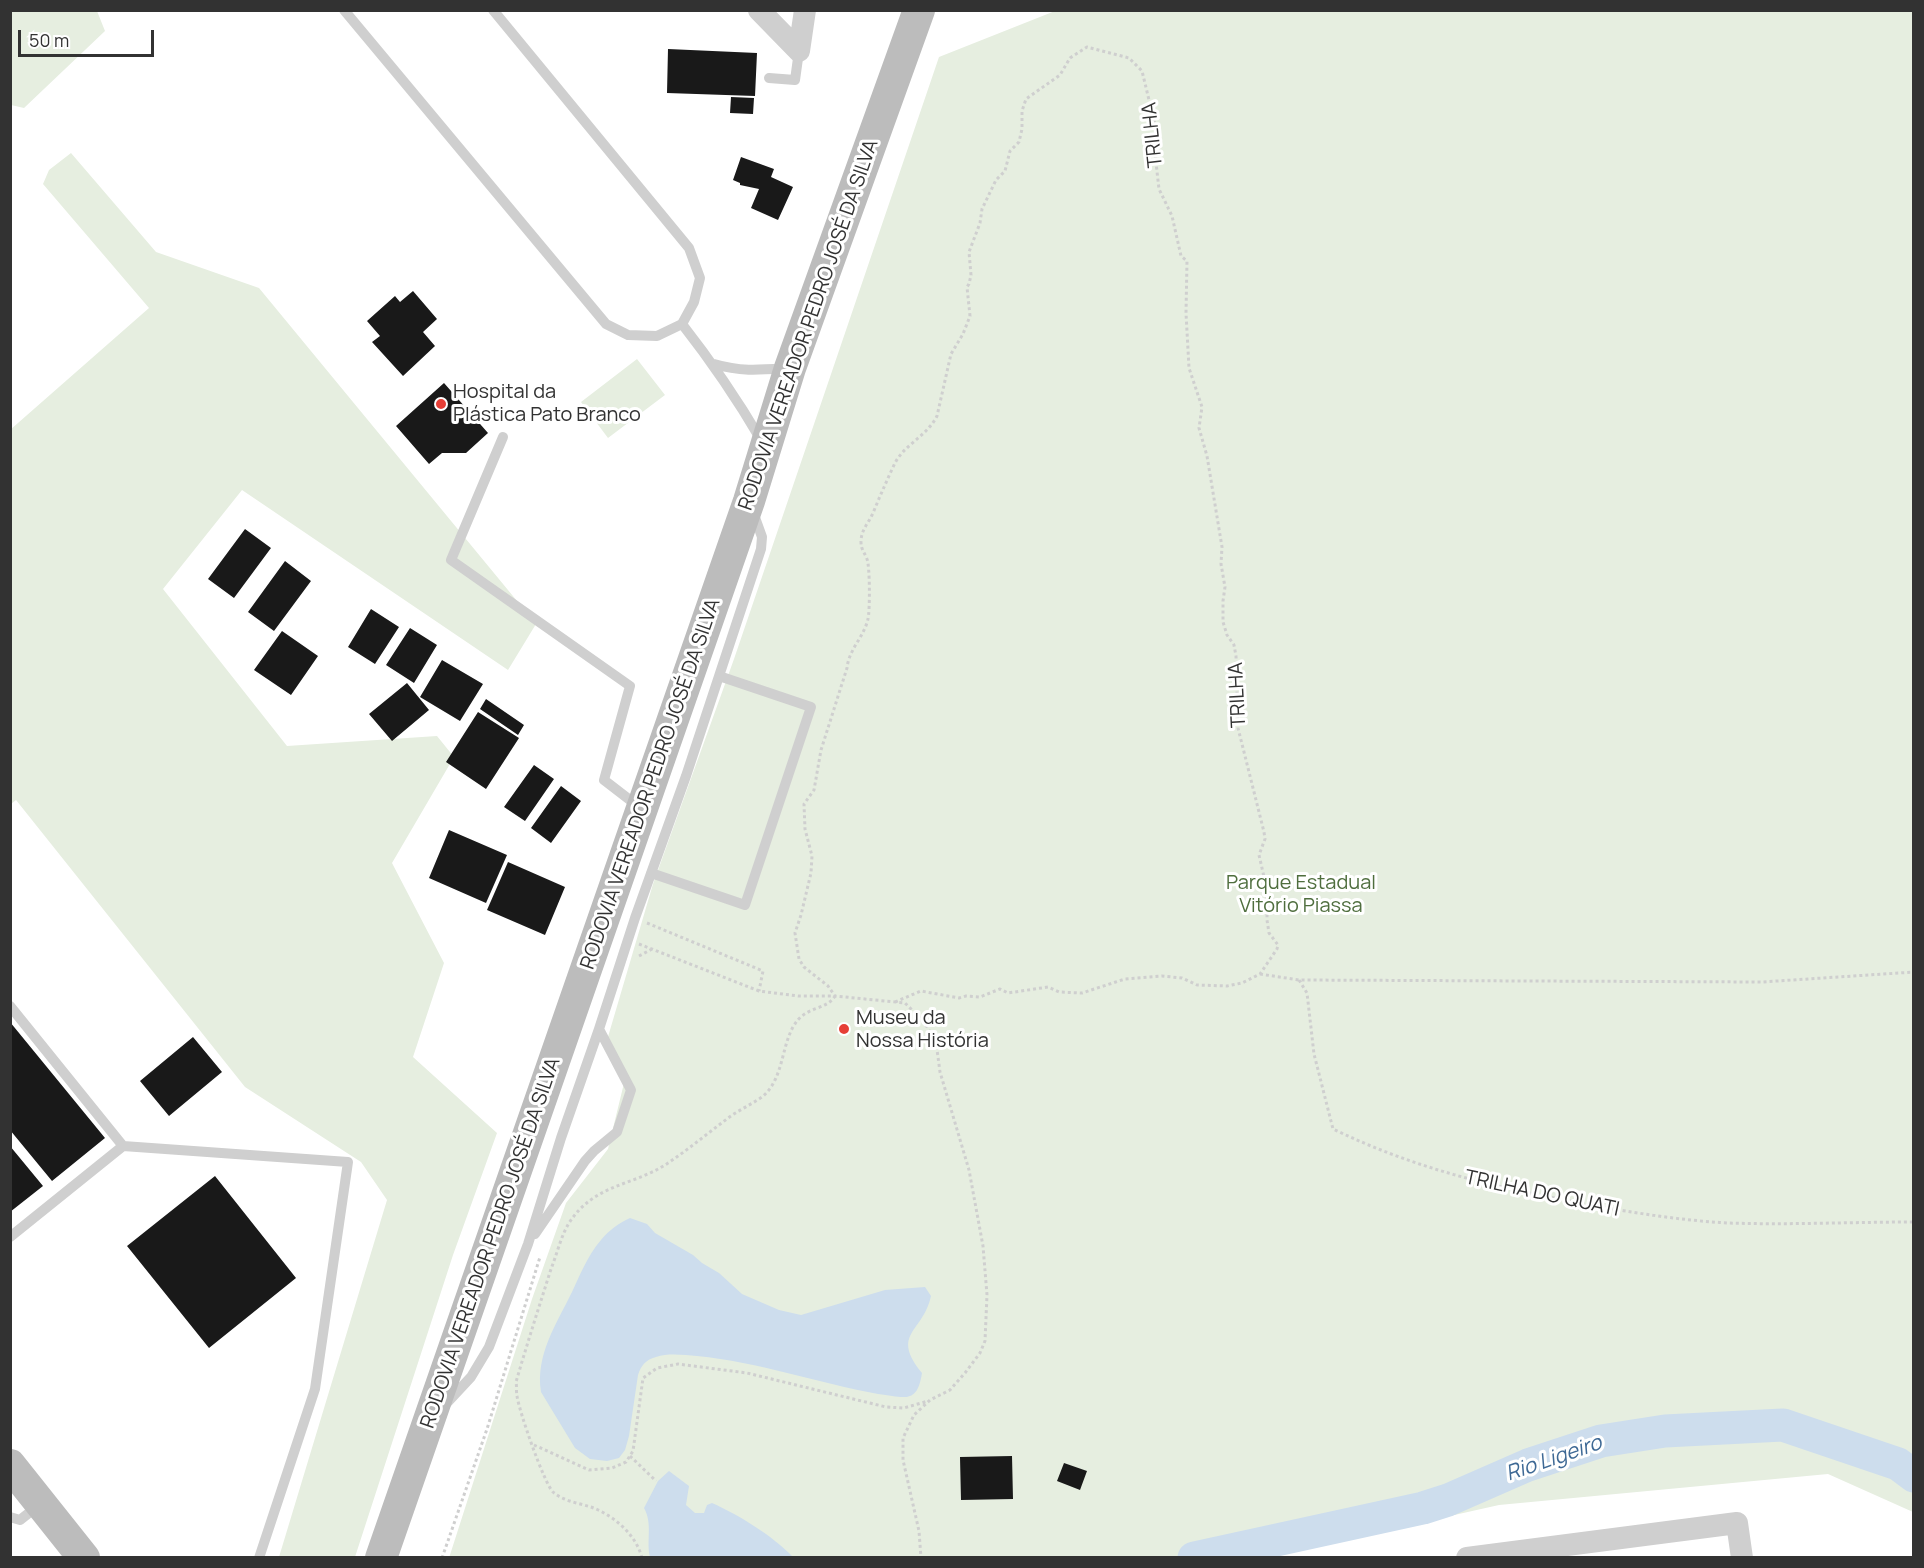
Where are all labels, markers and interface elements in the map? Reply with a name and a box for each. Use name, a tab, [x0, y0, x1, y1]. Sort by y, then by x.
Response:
scale bar	[21, 18, 158, 56]
text: 50 m	[29, 28, 69, 52]
street label: TRILHA	[1138, 101, 1168, 169]
street label: RODOVIA VEREADOR PEDRO JOSÉ DA SILVA	[734, 136, 884, 514]
place label: Hospital da Plástica Pato Branco	[453, 380, 641, 427]
marker: Hospital da Plástica Pato Branco	[434, 397, 448, 411]
street label: RODOVIA VEREADOR PEDRO JOSÉ DA SILVA	[576, 595, 726, 973]
street label: TRILHA	[1224, 662, 1252, 728]
park label: Parque Estadual Vitório Piassa	[1226, 871, 1376, 918]
place label: Museu da Nossa História	[856, 1006, 989, 1053]
marker: Museu da Nossa História	[837, 1022, 851, 1036]
street label: RODOVIA VEREADOR PEDRO JOSÉ DA SILVA	[416, 1054, 566, 1432]
street label: TRILHA DO QUATI	[1462, 1166, 1622, 1222]
water label: Rio Ligeiro	[1503, 1431, 1605, 1487]

